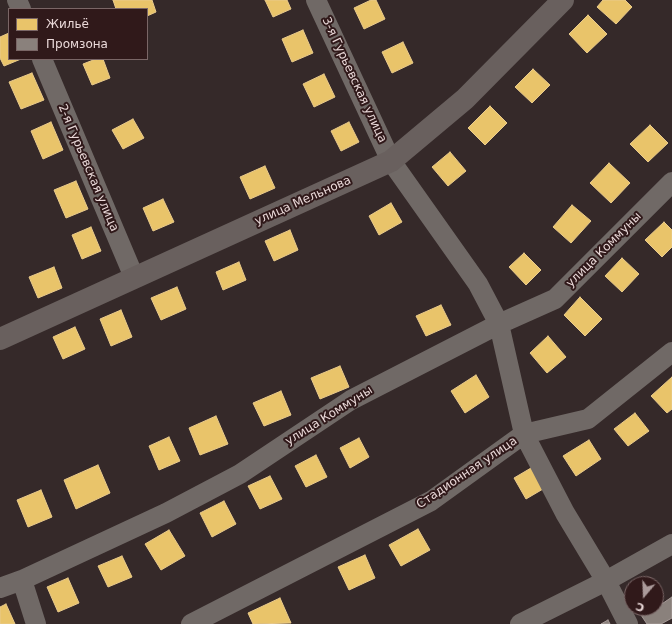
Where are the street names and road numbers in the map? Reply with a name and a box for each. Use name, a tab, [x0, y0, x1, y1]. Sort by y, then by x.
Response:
street label: 3-я Гурьевская улица	[319, 15, 389, 145]
street label: 2-я Гурьевская улица	[55, 102, 121, 234]
street label: улица Мельнова	[253, 173, 353, 229]
street label: улица Коммуны	[563, 209, 645, 291]
street label: улица Коммуны	[283, 383, 375, 449]
street label: Стадионная улица	[414, 434, 520, 512]

